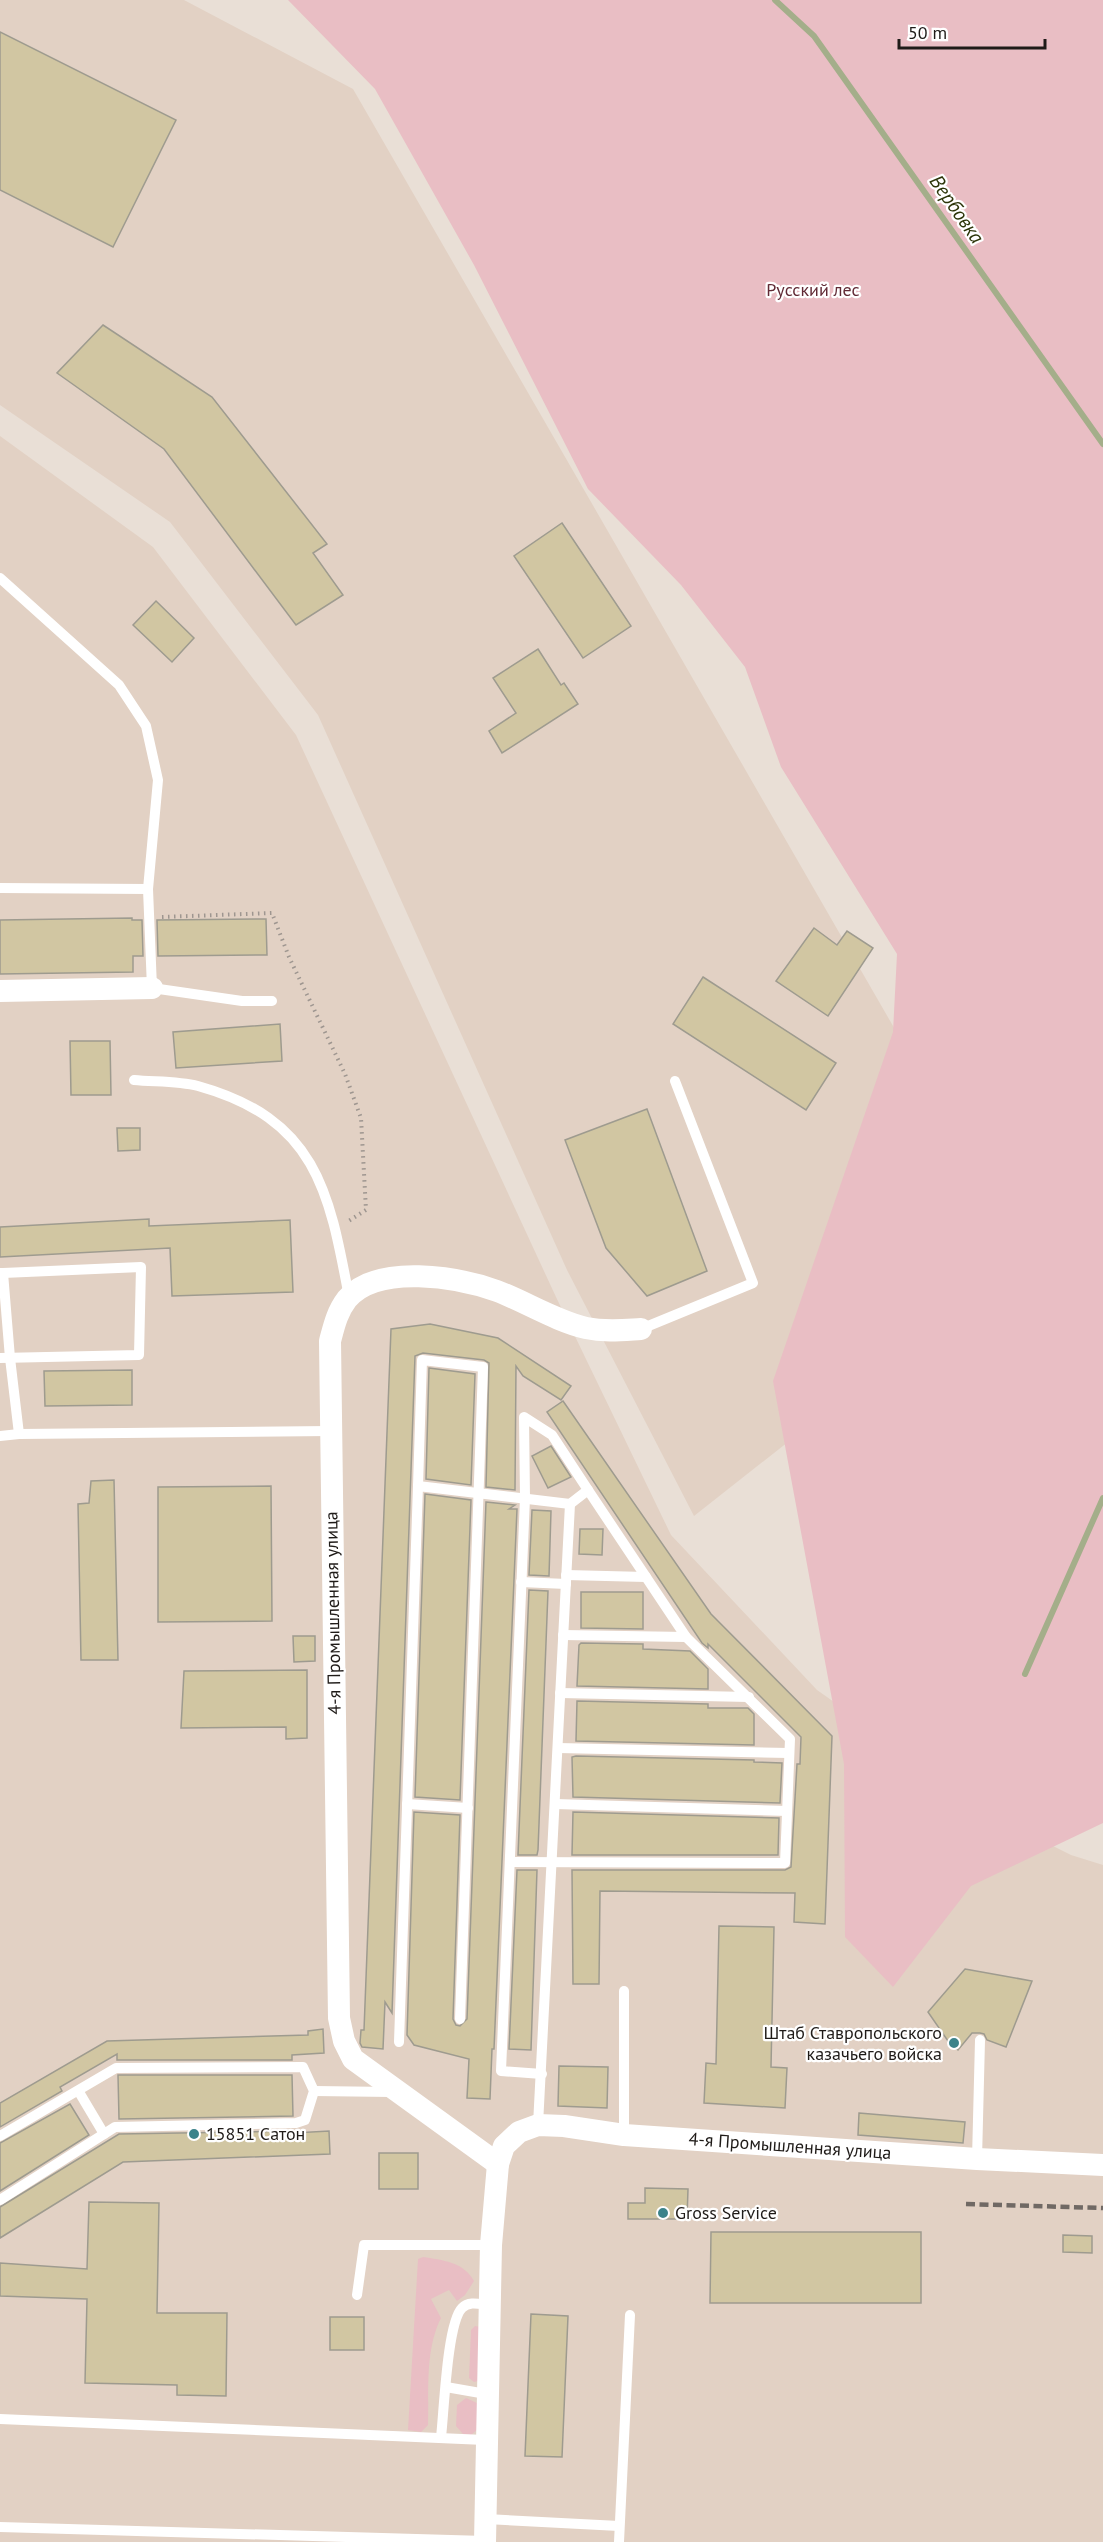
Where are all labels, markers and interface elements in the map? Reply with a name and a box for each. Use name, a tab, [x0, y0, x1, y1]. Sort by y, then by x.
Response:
scale bar	[899, 12, 1044, 50]
text: 50 m	[908, 21, 947, 44]
water label: Вербовка	[924, 170, 990, 249]
park label: Русский лес	[766, 278, 860, 301]
street label: 4-я Промышленная улица	[319, 1511, 346, 1715]
place label: Штаб Ставропольского казачьего войска	[763, 2021, 942, 2065]
marker: Штаб Ставропольского казачьего войска	[947, 2036, 961, 2050]
place label: 15851 Сатон	[206, 2122, 305, 2145]
marker: 15851 Сатон	[187, 2127, 201, 2141]
street label: 4-я Промышленная улица	[688, 2127, 892, 2164]
place label: Gross Service	[675, 2201, 777, 2224]
marker: Gross Service	[656, 2206, 670, 2220]

